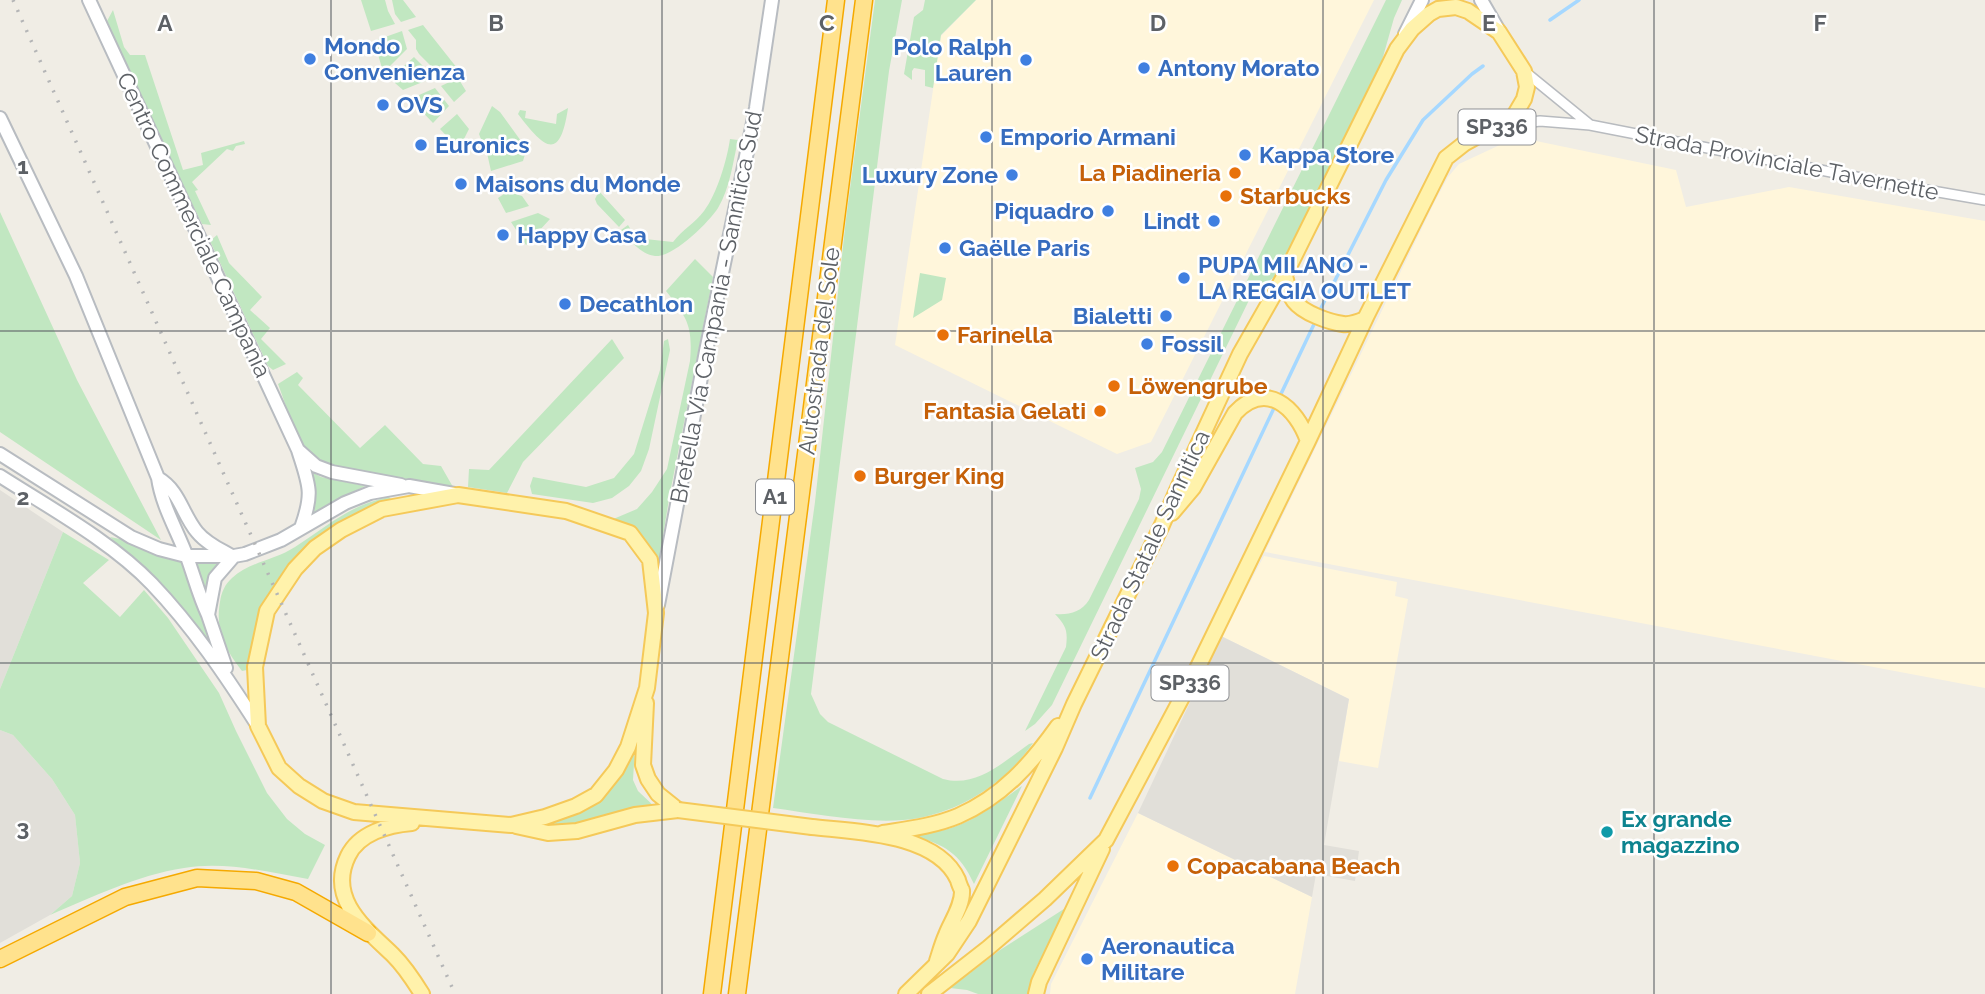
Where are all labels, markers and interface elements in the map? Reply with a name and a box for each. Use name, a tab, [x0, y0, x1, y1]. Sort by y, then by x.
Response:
text: A	[157, 9, 173, 36]
text: B	[488, 9, 504, 36]
text: C	[819, 9, 835, 36]
text: D	[1150, 9, 1166, 36]
text: E	[1482, 9, 1496, 36]
text: F	[1813, 9, 1827, 36]
place label: Mondo Convenienza	[324, 32, 465, 85]
place label: Polo Ralph Lauren	[893, 33, 1012, 86]
marker: Mondo Convenienza	[302, 51, 318, 67]
marker: Polo Ralph Lauren	[1018, 52, 1034, 68]
place label: Antony Morato	[1158, 54, 1319, 81]
marker: Antony Morato	[1136, 60, 1152, 76]
street label: Centro Commerciale Campania	[112, 68, 277, 382]
place label: OVS	[397, 91, 443, 118]
marker: OVS	[375, 97, 391, 113]
street label: Bretella Via Campania - Sannitica Sud	[664, 108, 767, 505]
road number: SP336	[1458, 110, 1536, 144]
street label: Strada Provinciale Tavernette	[1633, 120, 1941, 205]
place label: Emporio Armani	[1000, 123, 1176, 150]
marker: Emporio Armani	[978, 129, 994, 145]
place label: Euronics	[435, 131, 530, 158]
marker: Euronics	[413, 137, 429, 153]
place label: Kappa Store	[1259, 141, 1395, 168]
marker: Kappa Store	[1237, 147, 1253, 163]
text: 1	[17, 152, 29, 179]
place label: La Piadineria	[1079, 159, 1221, 186]
place label: Luxury Zone	[862, 161, 998, 188]
marker: La Piadineria	[1227, 165, 1243, 181]
marker: Luxury Zone	[1004, 167, 1020, 183]
place label: Maisons du Monde	[475, 170, 681, 197]
marker: Maisons du Monde	[453, 176, 469, 192]
place label: Starbucks	[1240, 182, 1351, 209]
marker: Starbucks	[1218, 188, 1234, 204]
place label: Piquadro	[994, 197, 1094, 224]
marker: Piquadro	[1100, 203, 1116, 219]
place label: Lindt	[1143, 207, 1200, 234]
marker: Lindt	[1206, 213, 1222, 229]
place label: Happy Casa	[517, 221, 647, 248]
marker: Happy Casa	[495, 227, 511, 243]
place label: Gaëlle Paris	[959, 234, 1090, 261]
marker: Gaëlle Paris	[937, 240, 953, 256]
street label: Autostrada del Sole	[792, 246, 845, 456]
place label: PUPA MILANO - LA REGGIA OUTLET	[1198, 251, 1411, 304]
marker: PUPA MILANO - LA REGGIA OUTLET	[1176, 270, 1192, 286]
place label: Decathlon	[579, 290, 693, 317]
marker: Decathlon	[557, 296, 573, 312]
place label: Bialetti	[1073, 302, 1152, 329]
marker: Bialetti	[1158, 308, 1174, 324]
place label: Farinella	[957, 321, 1053, 348]
marker: Farinella	[935, 327, 951, 343]
place label: Fossil	[1161, 330, 1224, 357]
marker: Fossil	[1139, 336, 1155, 352]
place label: Löwengrube	[1128, 372, 1268, 399]
marker: Löwengrube	[1106, 378, 1122, 394]
place label: Fantasia Gelati	[923, 397, 1086, 424]
marker: Fantasia Gelati	[1092, 403, 1108, 419]
street label: Strada Statale Sannitica	[1084, 425, 1215, 664]
place label: Burger King	[874, 462, 1005, 489]
marker: Burger King	[852, 468, 868, 484]
road number: A1	[756, 480, 794, 514]
text: 2	[17, 483, 29, 510]
road number: SP336	[1152, 666, 1228, 700]
place label: Ex grande magazzino	[1621, 805, 1740, 858]
text: 3	[17, 814, 29, 841]
marker: Ex grande magazzino	[1599, 824, 1615, 840]
place label: Copacabana Beach	[1187, 852, 1401, 879]
marker: Copacabana Beach	[1165, 858, 1181, 874]
place label: Aeronautica Militare	[1101, 932, 1235, 985]
marker: Aeronautica Militare	[1079, 951, 1095, 967]

